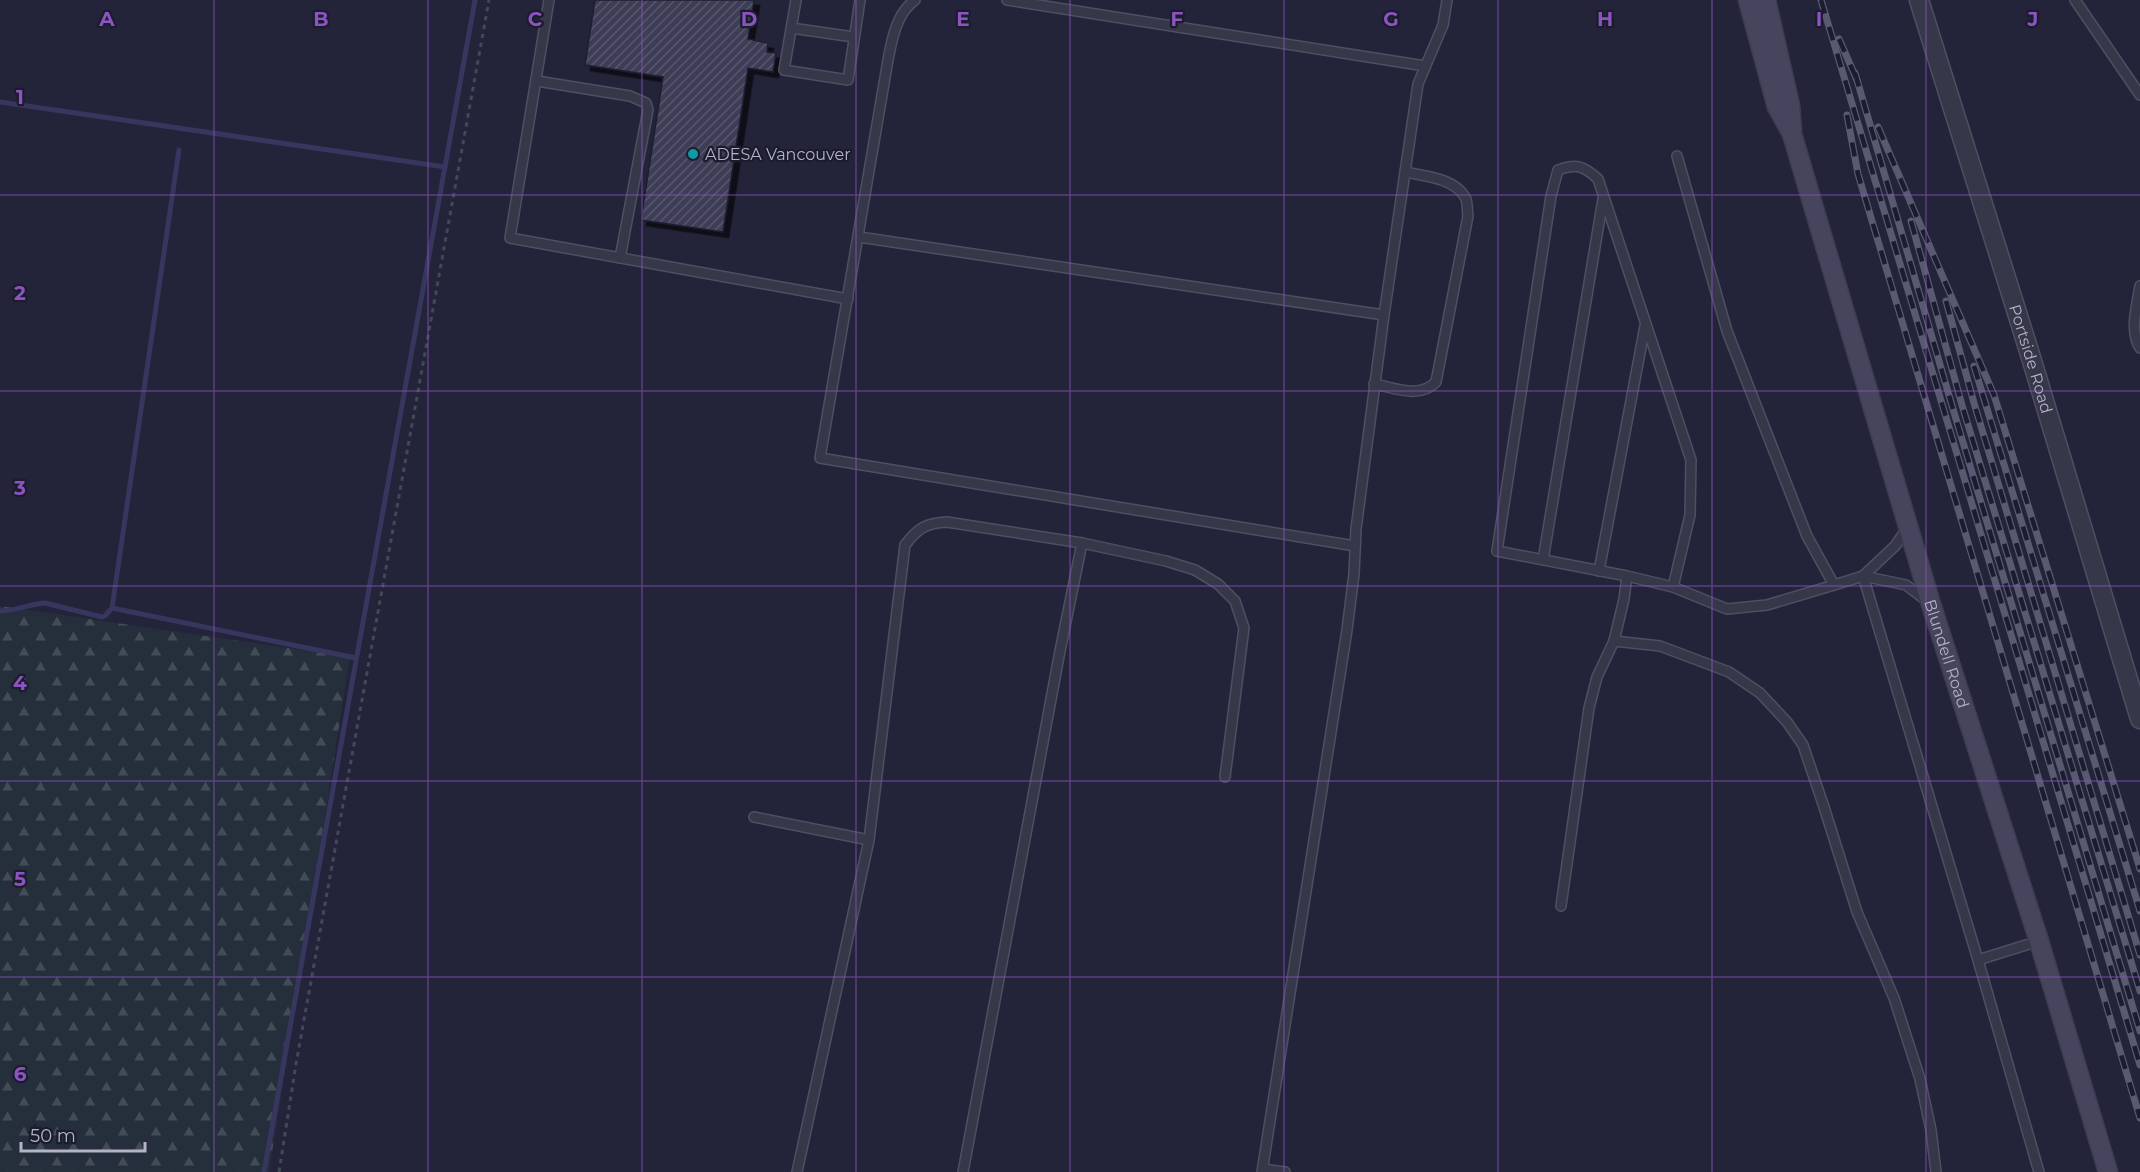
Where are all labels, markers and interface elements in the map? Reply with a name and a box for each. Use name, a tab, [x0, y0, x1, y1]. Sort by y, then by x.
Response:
text: A	[98, 7, 115, 31]
text: B	[313, 7, 329, 31]
text: C	[528, 7, 543, 31]
text: D	[741, 7, 757, 31]
text: E	[956, 7, 970, 31]
text: F	[1171, 7, 1184, 31]
text: G	[1383, 7, 1399, 31]
text: H	[1597, 7, 1613, 31]
text: I	[1816, 7, 1822, 31]
text: J	[2027, 7, 2038, 31]
text: 1	[16, 85, 24, 109]
place label: ADESA Vancouver	[705, 145, 851, 164]
marker: ADESA Vancouver	[686, 147, 700, 161]
text: 2	[14, 281, 26, 305]
street label: Portside Road	[2005, 302, 2056, 416]
text: 3	[13, 476, 26, 500]
street label: Blundell Road	[1920, 597, 1973, 711]
text: 4	[13, 671, 27, 695]
text: 5	[14, 867, 26, 891]
text: 6	[14, 1062, 27, 1086]
scale bar	[21, 1115, 146, 1153]
text: 50 m	[30, 1125, 76, 1147]

